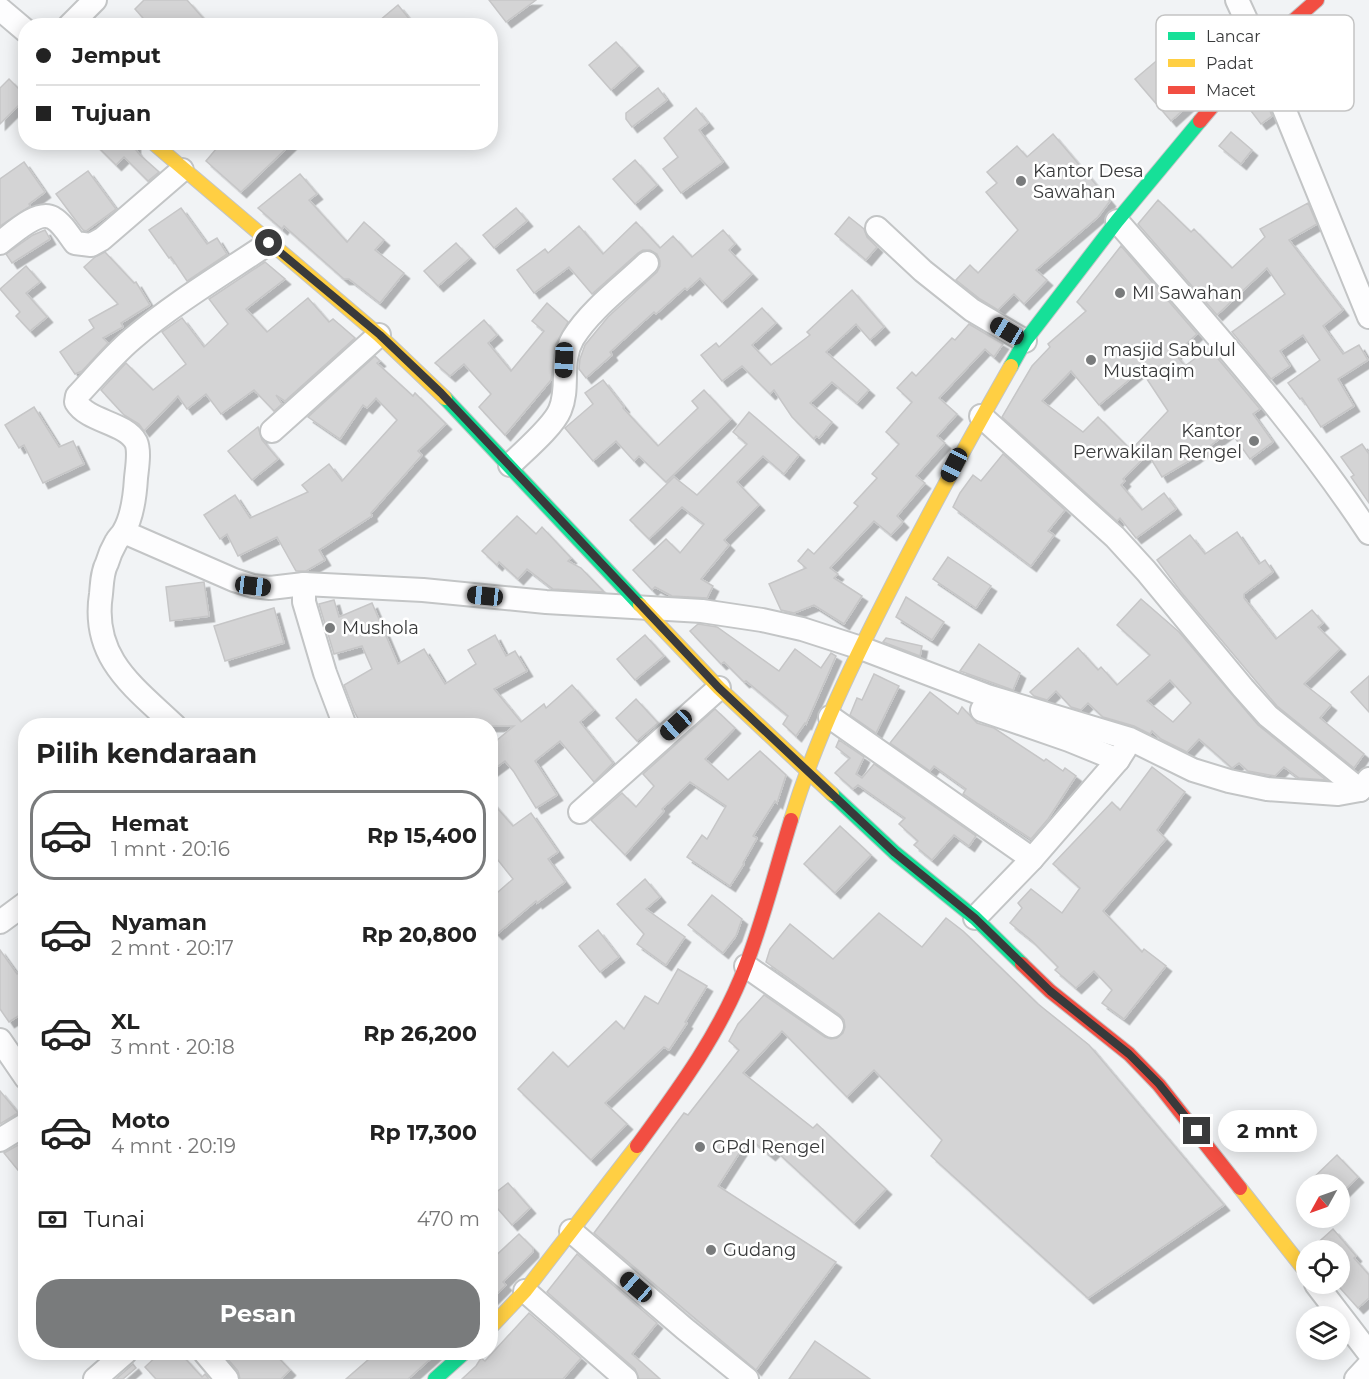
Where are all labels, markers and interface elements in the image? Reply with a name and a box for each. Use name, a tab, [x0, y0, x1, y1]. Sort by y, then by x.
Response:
legend	[1156, 15, 1354, 111]
text: Lancar	[1206, 27, 1261, 46]
text: Jemput	[72, 42, 161, 69]
text: Padat	[1206, 54, 1254, 73]
text: Macet	[1206, 81, 1256, 100]
text: Tujuan	[72, 100, 151, 127]
place label: Kantor Desa Sawahan	[1033, 160, 1144, 203]
marker: Kantor Desa Sawahan	[1014, 174, 1028, 188]
route start	[255, 229, 282, 256]
place label: MI Sawahan	[1132, 282, 1242, 304]
marker: MI Sawahan	[1113, 286, 1127, 300]
car	[987, 314, 1027, 348]
place label: masjid Sabulul Mustaqim	[1103, 339, 1236, 382]
car	[554, 342, 574, 378]
marker: masjid Sabulul Mustaqim	[1084, 353, 1098, 367]
place label: Kantor Perwakilan Rengel	[1073, 420, 1242, 463]
marker: Kantor Perwakilan Rengel	[1247, 434, 1261, 448]
car	[938, 445, 970, 485]
car	[234, 575, 272, 597]
car	[466, 585, 504, 607]
place label: Mushola	[342, 617, 419, 639]
marker: Mushola	[323, 621, 337, 635]
car	[657, 706, 695, 744]
text: Pilih kendaraan	[36, 737, 257, 770]
icon: car	[39, 808, 93, 862]
text: Hemat	[111, 810, 189, 837]
text: Rp 15,400	[367, 822, 477, 849]
text: 1 mnt · 20:16	[111, 837, 230, 861]
icon: car	[39, 907, 93, 961]
text: Nyaman	[111, 909, 207, 936]
text: Rp 20,800	[361, 921, 477, 948]
text: 2 mnt · 20:17	[111, 936, 234, 960]
icon: car	[39, 1006, 93, 1060]
text: XL	[111, 1008, 140, 1035]
text: Rp 26,200	[363, 1020, 477, 1047]
text: 3 mnt · 20:18	[111, 1035, 235, 1059]
icon: car	[39, 1105, 93, 1159]
text: Moto	[111, 1107, 170, 1134]
callout: 2 mnt	[1218, 1110, 1317, 1152]
route end	[1183, 1117, 1210, 1144]
text: Rp 17,300	[369, 1119, 477, 1146]
text: 2 mnt	[1237, 1119, 1298, 1143]
text: 4 mnt · 20:19	[111, 1134, 236, 1158]
place label: GPdI Rengel	[712, 1136, 825, 1158]
marker: GPdI Rengel	[693, 1140, 707, 1154]
north arrow	[1296, 1174, 1350, 1228]
map controls	[1296, 1174, 1350, 1360]
icon: cash	[36, 1203, 69, 1236]
text: Tunai	[84, 1206, 145, 1233]
text: 470 m	[417, 1207, 480, 1231]
place label: Gudang	[723, 1239, 796, 1261]
button: locate	[1296, 1240, 1350, 1294]
marker: Gudang	[704, 1243, 718, 1257]
car	[617, 1268, 655, 1306]
button: Pesan	[36, 1279, 480, 1348]
button: layers	[1296, 1306, 1350, 1360]

